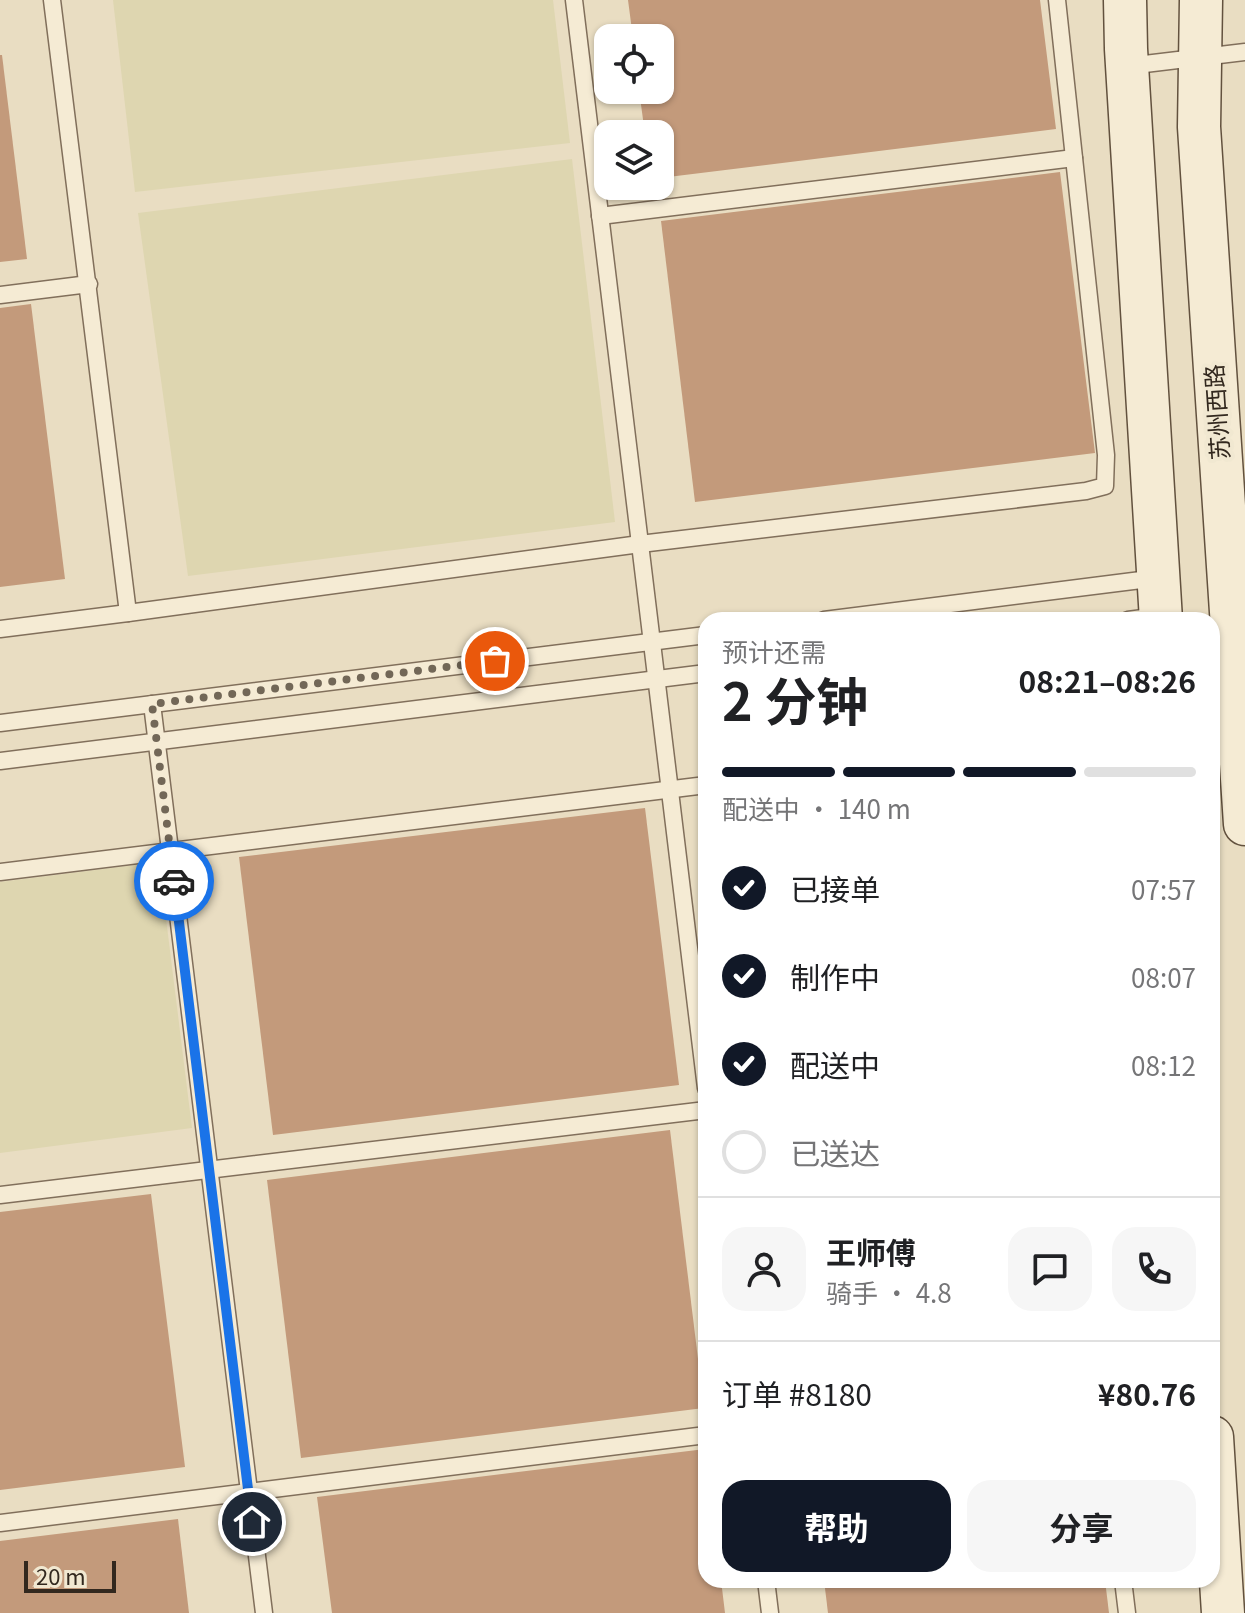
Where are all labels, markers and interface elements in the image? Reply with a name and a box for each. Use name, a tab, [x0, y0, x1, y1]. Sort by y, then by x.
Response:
map controls	[594, 24, 674, 200]
button: locate	[594, 24, 674, 104]
button: layers	[594, 120, 674, 200]
street label: 苏州西路	[1195, 363, 1236, 461]
pin	[461, 627, 529, 695]
text: 预计还需	[722, 632, 826, 669]
icon: bag	[473, 639, 517, 683]
text: 08:21–08:26	[1019, 658, 1196, 702]
text: 2 分钟	[722, 661, 868, 736]
text: 配送中 · 140 m	[722, 789, 911, 826]
courier	[134, 841, 214, 921]
icon: car	[152, 859, 196, 903]
icon: check	[722, 866, 766, 910]
text: 已接单	[790, 866, 880, 910]
text: 07:57	[1131, 870, 1196, 907]
icon: check	[722, 954, 766, 998]
text: 制作中	[790, 954, 880, 998]
text: 08:07	[1131, 958, 1196, 995]
icon: check	[722, 1042, 766, 1086]
text: 配送中	[790, 1042, 880, 1086]
text: 08:12	[1131, 1046, 1196, 1083]
text: 已送达	[790, 1130, 880, 1174]
button: person	[722, 1227, 806, 1311]
button: chat	[1008, 1227, 1092, 1311]
button: phone	[1112, 1227, 1196, 1311]
text: 王师傅	[826, 1229, 916, 1273]
text: 骑手 · 4.8	[826, 1273, 952, 1310]
text: 订单 #8180	[722, 1371, 872, 1415]
text: ¥80.76	[1098, 1371, 1196, 1415]
button: 帮助	[722, 1480, 951, 1572]
button: 分享	[967, 1480, 1196, 1572]
pin	[218, 1488, 286, 1556]
icon: home	[230, 1500, 274, 1544]
scale bar	[24, 1557, 116, 1593]
text: 20 m	[36, 1559, 86, 1591]

